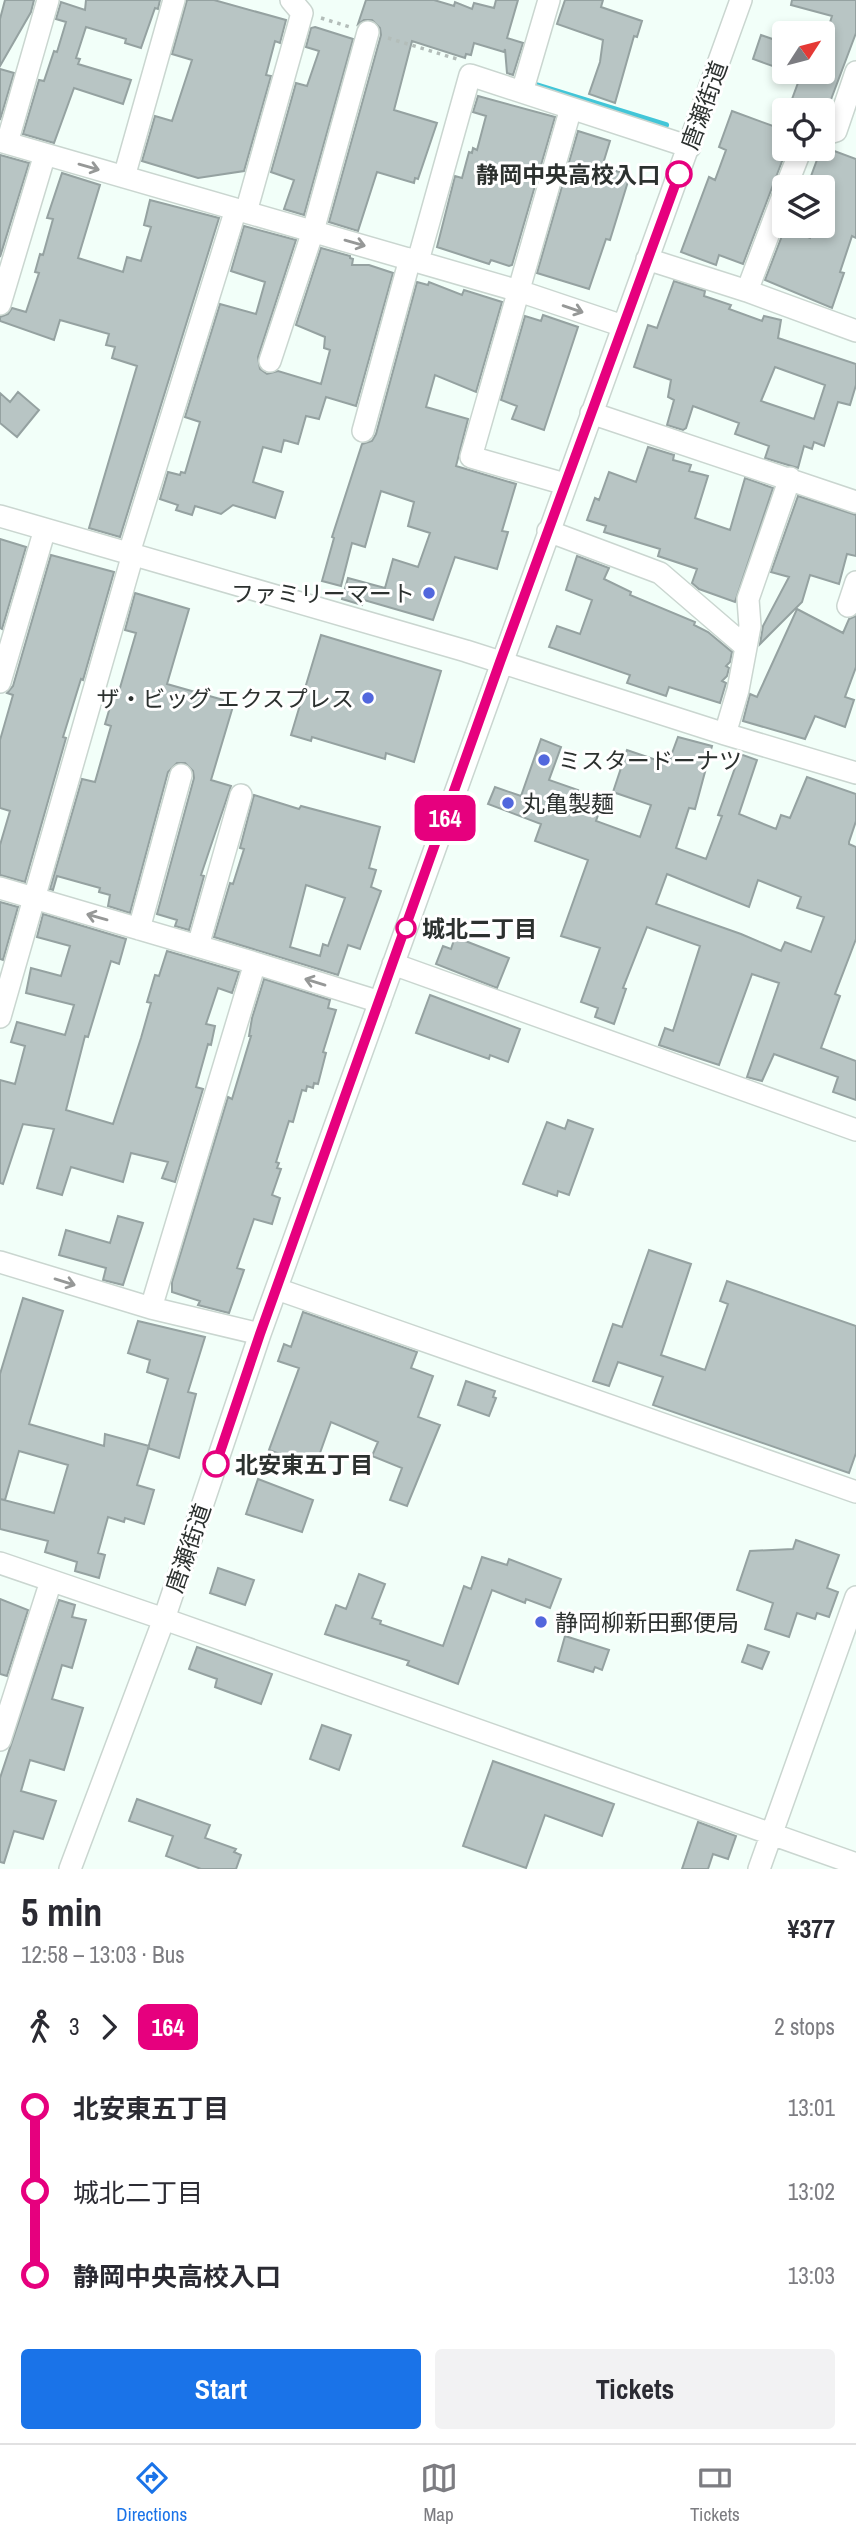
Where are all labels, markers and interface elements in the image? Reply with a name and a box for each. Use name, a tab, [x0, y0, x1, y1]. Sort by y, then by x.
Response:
north arrow	[772, 21, 835, 84]
map controls	[772, 21, 835, 238]
street label: 唐瀬街道	[674, 56, 734, 154]
button: locate	[772, 98, 835, 161]
place label: 静岡中央高校入口	[476, 159, 660, 190]
one-way arrow	[78, 161, 100, 174]
marker: 静岡中央高校入口	[666, 161, 692, 187]
button: layers	[772, 175, 835, 238]
one-way arrow	[344, 238, 366, 251]
one-way arrow	[561, 304, 583, 316]
place label: ファミリーマート	[231, 578, 415, 609]
marker: ファミリーマート	[421, 585, 437, 601]
place label: ザ・ビッグ エクスプレス	[96, 683, 354, 714]
marker: ザ・ビッグ エクスプレス	[360, 690, 376, 706]
place label: ミスタードーナツ	[558, 745, 742, 776]
marker: ミスタードーナツ	[536, 752, 552, 768]
place label: 丸亀製麺	[522, 788, 614, 819]
line badge: 164	[405, 795, 485, 841]
marker: 丸亀製麺	[500, 795, 516, 811]
text: 164	[429, 802, 461, 834]
one-way arrow	[86, 909, 108, 922]
place label: 城北二丁目	[422, 913, 537, 944]
marker: 城北二丁目	[396, 918, 416, 938]
one-way arrow	[304, 974, 326, 987]
one-way arrow	[54, 1277, 76, 1290]
place label: 北安東五丁目	[235, 1449, 373, 1480]
marker: 北安東五丁目	[203, 1451, 229, 1477]
street label: 唐瀬街道	[158, 1499, 218, 1597]
place label: 静岡柳新田郵便局	[555, 1607, 739, 1638]
marker: 静岡柳新田郵便局	[533, 1614, 549, 1630]
text: 5 min	[21, 1887, 102, 1938]
text: ¥377	[788, 1911, 835, 1946]
text: 12:58 – 13:03 · Bus	[21, 1939, 185, 1970]
icon: walk	[21, 2008, 59, 2046]
icon: forward	[90, 2008, 128, 2046]
text: 3	[69, 2011, 80, 2042]
text: 164	[152, 2011, 184, 2043]
text: 2 stops	[774, 2011, 835, 2042]
text: 北安東五丁目	[73, 2091, 229, 2126]
text: 13:01	[788, 2092, 835, 2123]
text: 城北二丁目	[73, 2175, 203, 2210]
text: 13:02	[788, 2176, 835, 2207]
text: 静岡中央高校入口	[73, 2259, 281, 2294]
text: 13:03	[788, 2260, 835, 2291]
button: Start	[21, 2349, 421, 2429]
button: Tickets	[435, 2349, 835, 2429]
tab: Directions	[116, 2459, 187, 2527]
tab: Map	[420, 2459, 458, 2527]
tab: Tickets	[690, 2459, 740, 2527]

